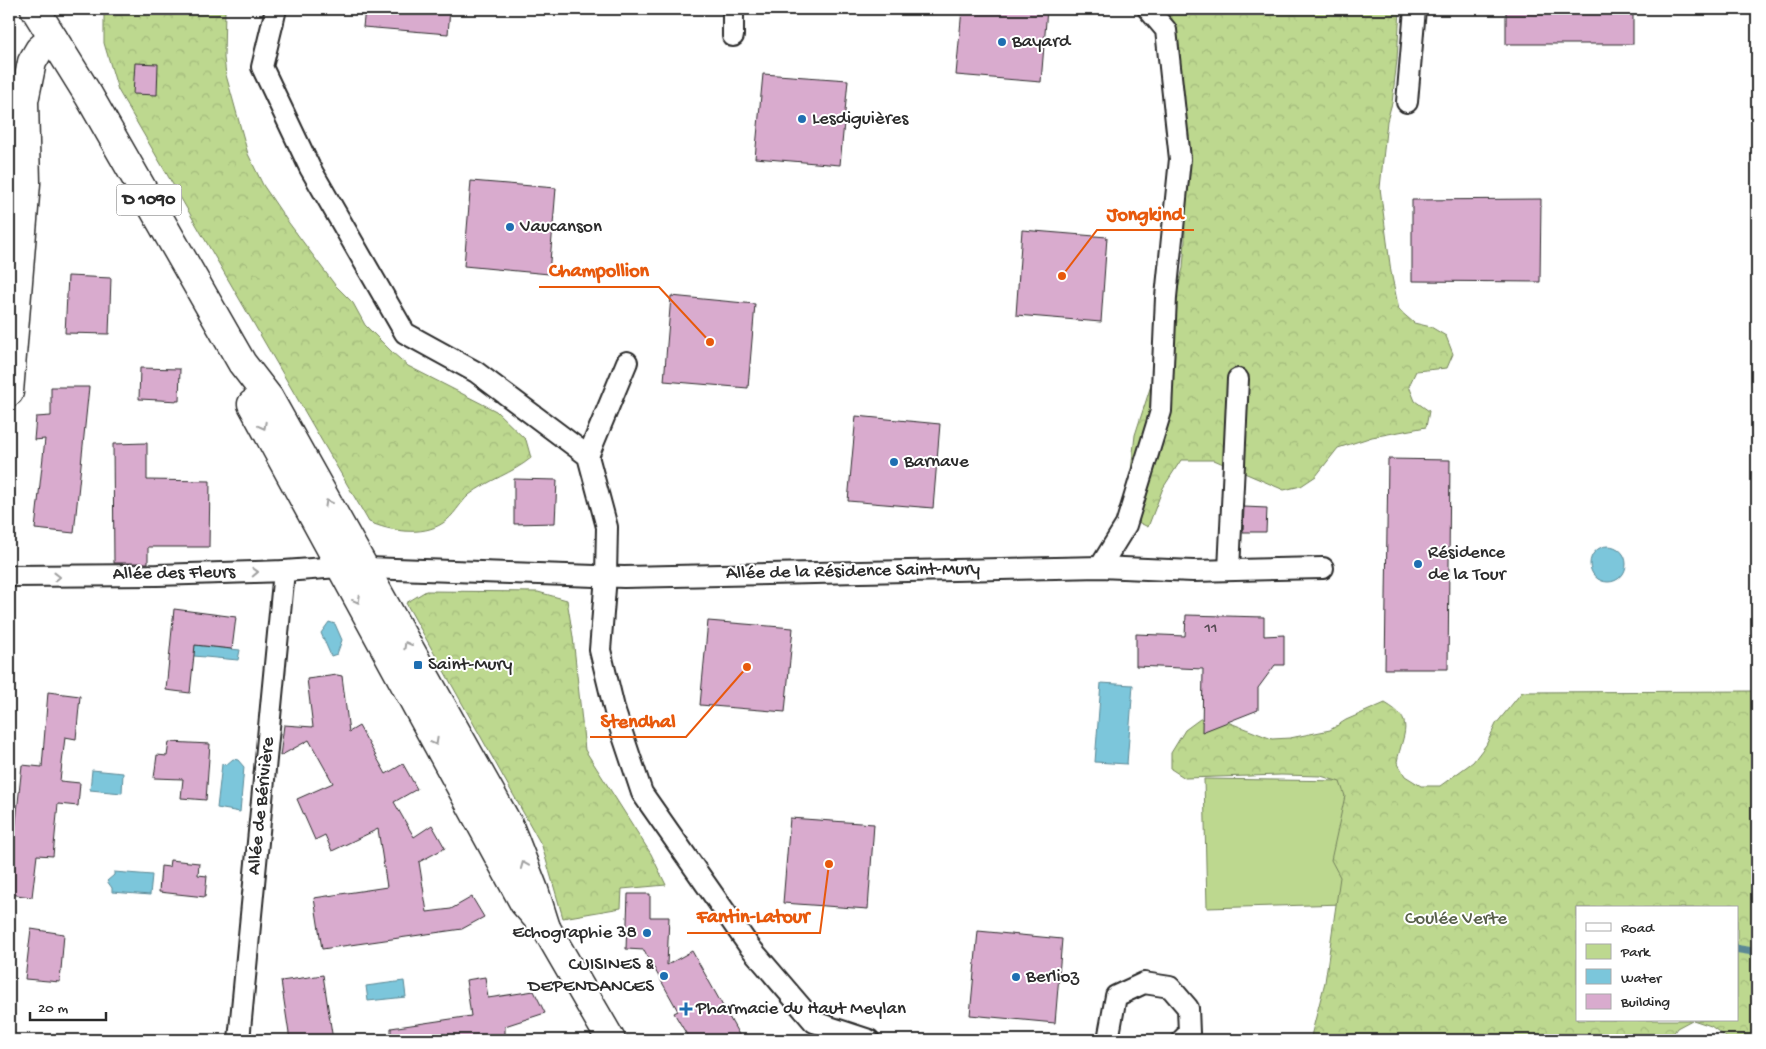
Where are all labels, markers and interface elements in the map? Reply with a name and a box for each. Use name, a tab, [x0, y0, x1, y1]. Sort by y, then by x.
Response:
place label: Bayard	[1011, 31, 1072, 54]
marker: Bayard	[996, 36, 1008, 48]
place label: Lesdiguières	[812, 108, 909, 131]
marker: Lesdiguières	[796, 113, 808, 125]
road number: D 1090	[116, 184, 182, 216]
callout: Jongkind	[1097, 195, 1194, 230]
text: Jongkind	[1106, 205, 1185, 228]
place label: Vaucanson	[519, 216, 602, 239]
marker: Vaucanson	[504, 221, 516, 233]
callout: Champollion	[539, 252, 659, 287]
text: Champollion	[548, 261, 650, 284]
one-way arrow	[257, 420, 267, 429]
place label: Barnave	[903, 451, 969, 474]
marker: Barnave	[888, 456, 900, 468]
one-way arrow	[324, 499, 334, 508]
place label: Résidence de la Tour	[1428, 542, 1508, 587]
street label: Allée de la Résidence Saint-Mury	[726, 558, 981, 586]
marker: Résidence de la Tour	[1412, 558, 1424, 570]
street label: Allée des Fleurs	[113, 561, 236, 587]
one-way arrow	[251, 567, 259, 578]
one-way arrow	[54, 572, 62, 582]
one-way arrow	[350, 594, 360, 603]
house number: 11	[1204, 620, 1217, 639]
one-way arrow	[403, 641, 413, 650]
place label: Saint-Mury	[428, 654, 513, 677]
marker: Saint-Mury	[412, 659, 424, 671]
callout: Stendhal	[590, 702, 686, 737]
text: Stendhal	[600, 712, 676, 735]
street label: Allée de Bérivière	[243, 736, 281, 876]
one-way arrow	[428, 737, 438, 746]
one-way arrow	[520, 861, 531, 870]
callout: Fantin-Latour	[687, 898, 820, 933]
legend	[1576, 906, 1738, 1022]
text: Fantin-Latour	[696, 907, 811, 930]
park label: Coulée Verte	[1405, 908, 1507, 931]
text: Road	[1621, 920, 1655, 938]
place label: Echographie 38	[512, 922, 637, 945]
marker: Echographie 38	[641, 927, 653, 939]
text: Park	[1620, 944, 1651, 962]
place label: CUISINES & DEPENDANCES	[526, 954, 654, 999]
place label: Berlioz	[1025, 966, 1079, 989]
marker: CUISINES & DEPENDANCES	[658, 970, 670, 982]
text: Water	[1621, 970, 1663, 988]
marker: Berlioz	[1010, 971, 1022, 983]
scale bar	[30, 989, 106, 1021]
text: Building	[1620, 994, 1670, 1012]
place label: Pharmacie du Haut Meylan	[695, 998, 906, 1021]
text: 20 m	[38, 1000, 68, 1018]
marker: Pharmacie du Haut Meylan	[680, 1003, 692, 1015]

